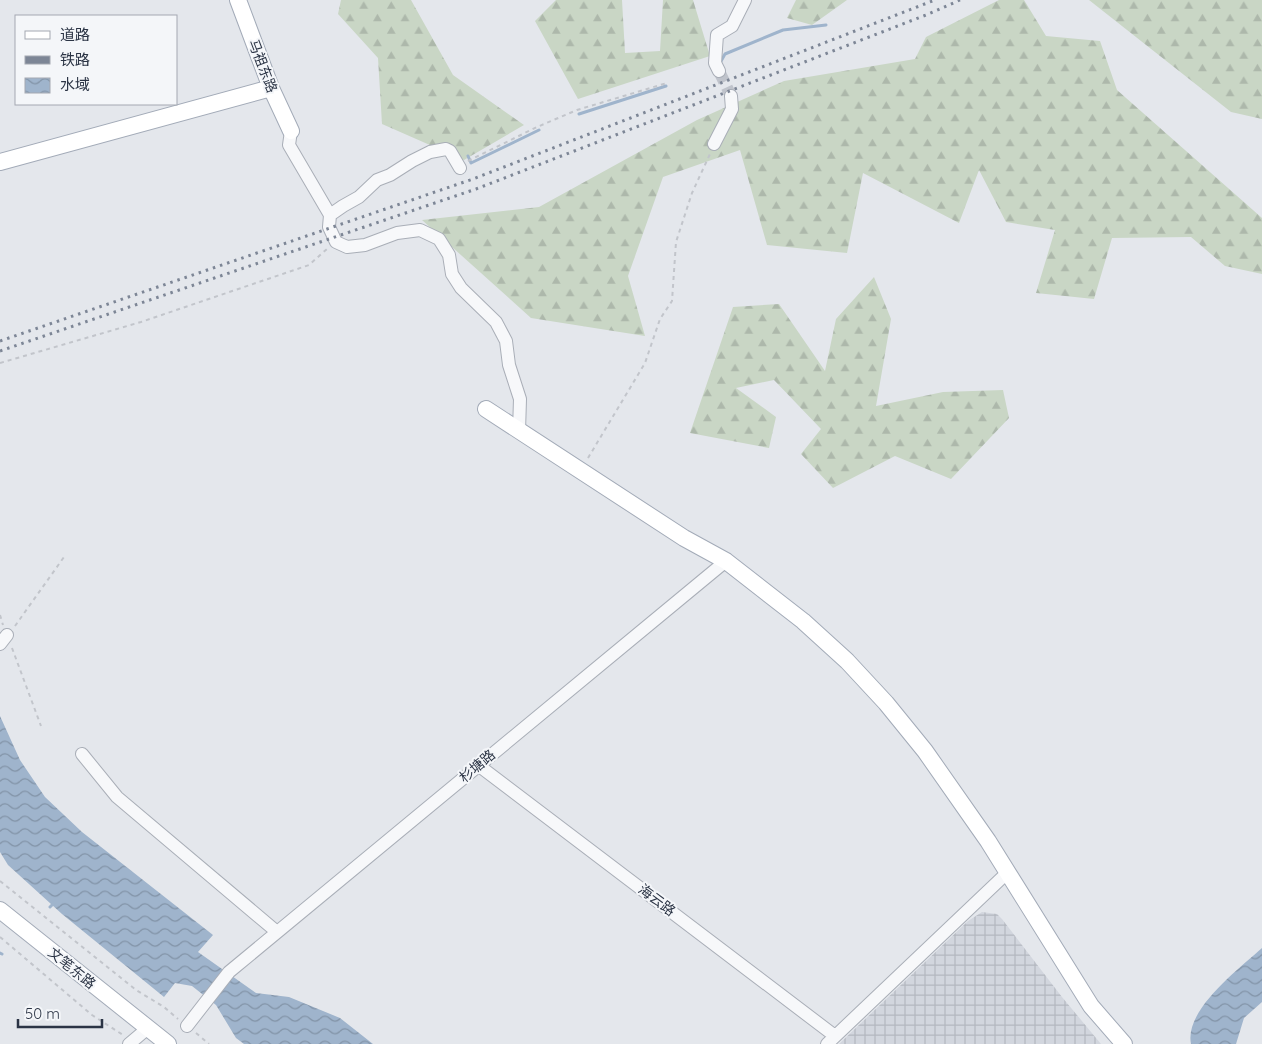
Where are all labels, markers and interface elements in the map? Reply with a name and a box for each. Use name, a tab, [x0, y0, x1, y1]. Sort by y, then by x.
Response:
legend	[15, 15, 178, 105]
text: 道路	[60, 25, 90, 44]
street label: 马祖东路	[245, 37, 281, 95]
text: 铁路	[60, 50, 90, 69]
text: 水域	[60, 75, 90, 94]
street label: 杉塘路	[455, 746, 499, 786]
street label: 海云路	[635, 880, 679, 920]
street label: 文笔东路	[45, 943, 99, 993]
scale bar	[18, 996, 101, 1028]
text: 50 m	[25, 1004, 60, 1023]

